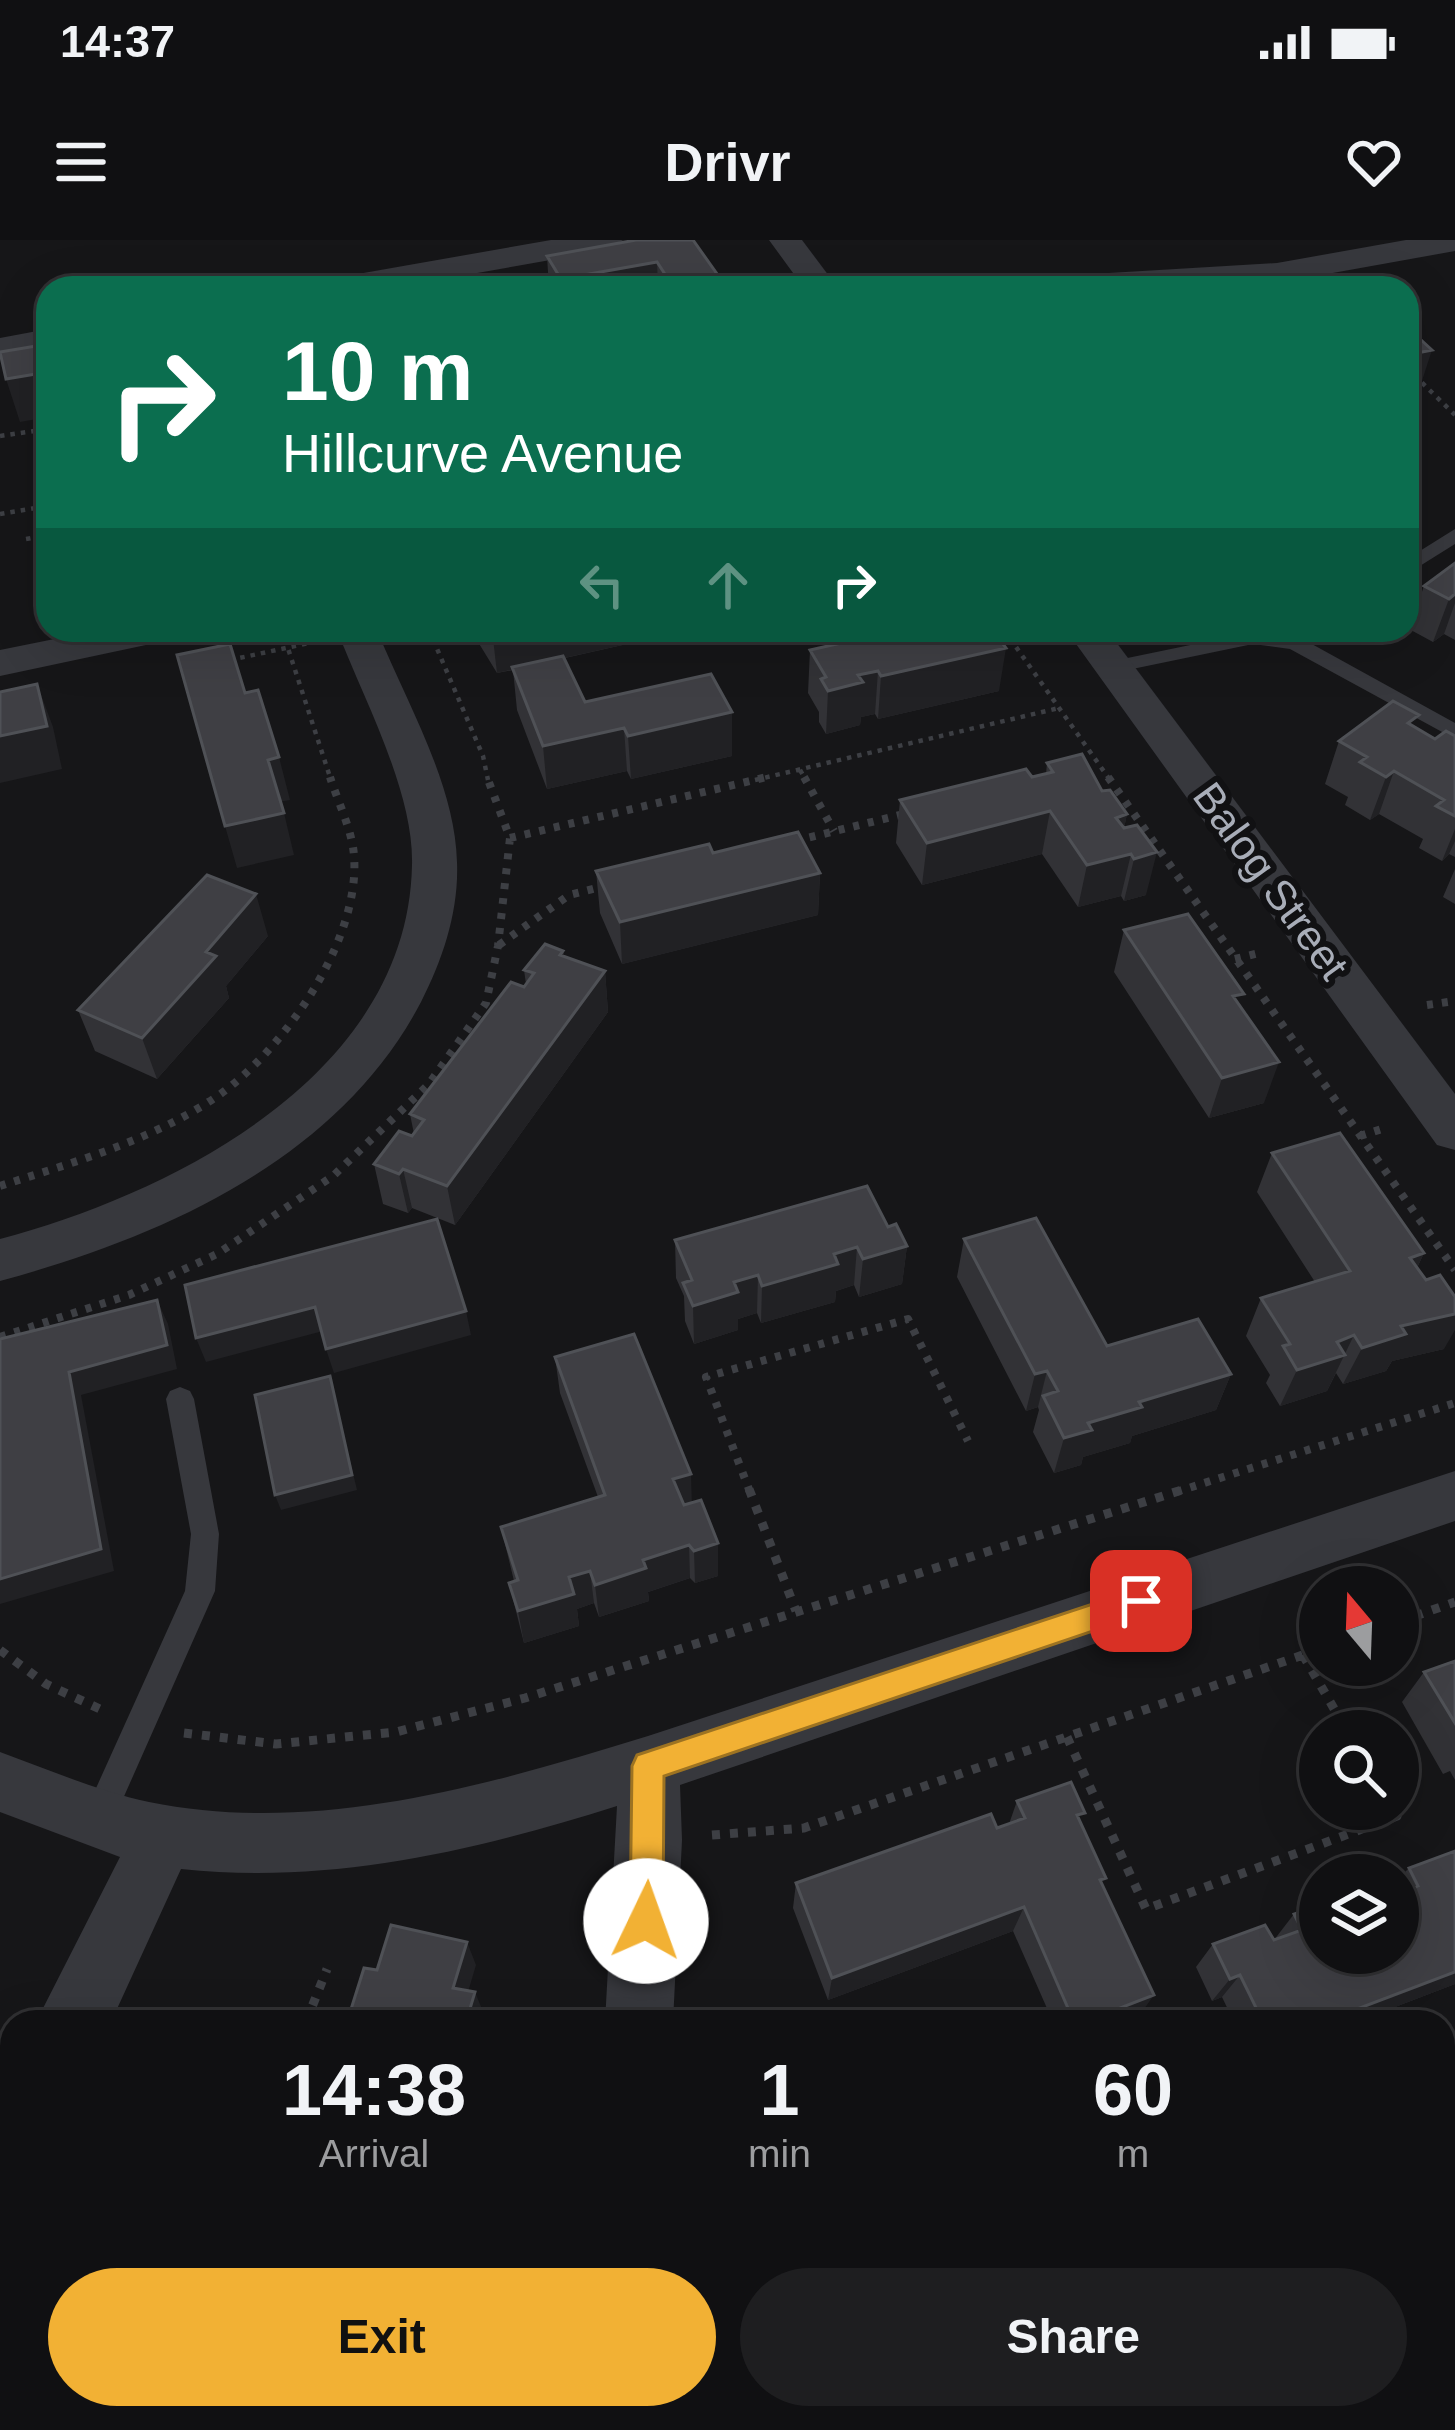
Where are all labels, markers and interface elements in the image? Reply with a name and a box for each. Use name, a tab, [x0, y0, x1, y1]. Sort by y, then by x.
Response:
text: 14:37	[60, 16, 175, 67]
icon: menu	[48, 129, 114, 195]
icon: heart	[1341, 129, 1407, 195]
text: Drivr	[664, 132, 791, 192]
icon: right	[84, 324, 240, 480]
text: 10 m	[282, 324, 473, 418]
text: Hillcurve Avenue	[282, 423, 683, 483]
icon: left	[569, 552, 635, 618]
icon: ahead	[695, 552, 761, 618]
icon: right	[821, 552, 887, 618]
street label: Balog Street	[1184, 774, 1358, 989]
pin	[1090, 1550, 1192, 1652]
north arrow	[1299, 1566, 1419, 1686]
map controls	[1299, 1566, 1419, 1974]
icon: arrive	[1108, 1568, 1174, 1634]
button: search	[1299, 1710, 1419, 1830]
button: layers	[1299, 1854, 1419, 1974]
position arrow	[583, 1858, 709, 1984]
text: 14:38	[282, 2050, 466, 2130]
text: 1	[759, 2050, 800, 2130]
text: 60	[1093, 2050, 1173, 2130]
text: Arrival	[319, 2132, 429, 2175]
text: min	[748, 2132, 811, 2175]
text: m	[1117, 2132, 1149, 2175]
button: Exit	[48, 2268, 716, 2406]
button: Share	[740, 2268, 1407, 2406]

